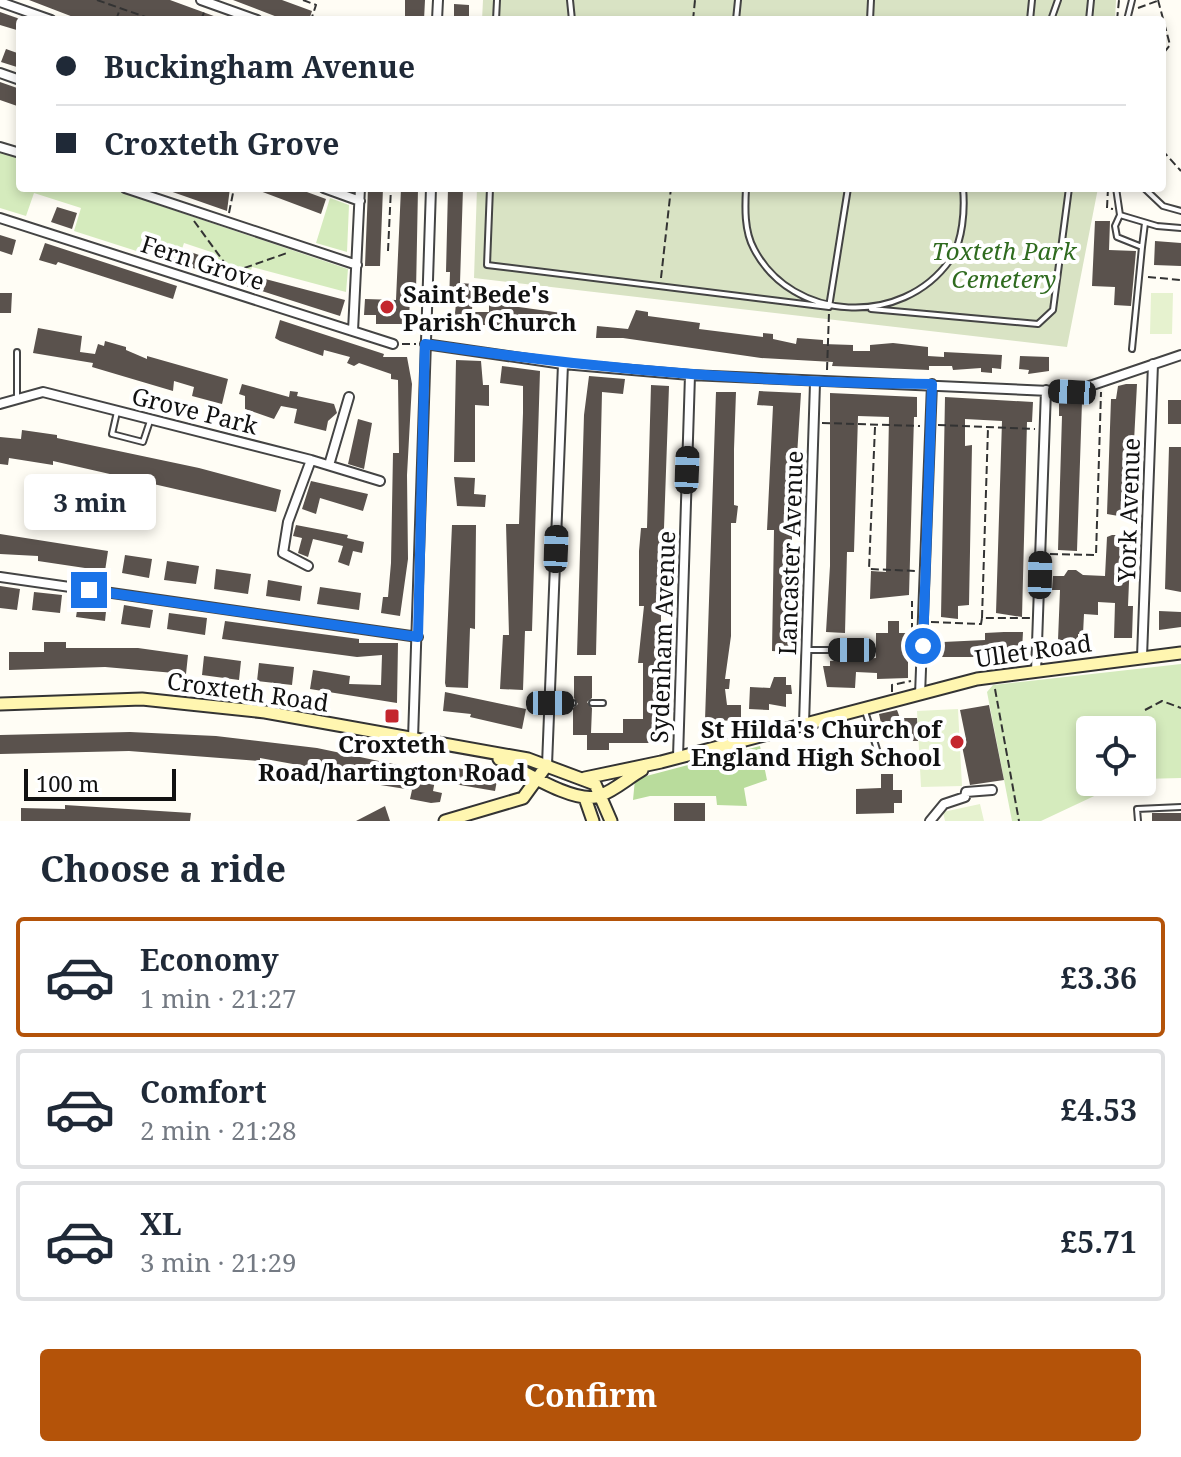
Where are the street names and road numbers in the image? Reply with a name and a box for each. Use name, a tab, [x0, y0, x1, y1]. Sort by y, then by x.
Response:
street label: Fern Grove	[137, 227, 269, 297]
street label: Grove Park	[129, 378, 262, 442]
street label: York Avenue	[1109, 437, 1147, 584]
street label: Lancaster Avenue	[770, 450, 810, 656]
street label: Sydenham Avenue	[642, 530, 682, 744]
street label: Ullet Road	[973, 625, 1094, 675]
street label: Croxteth Road	[165, 663, 331, 719]

